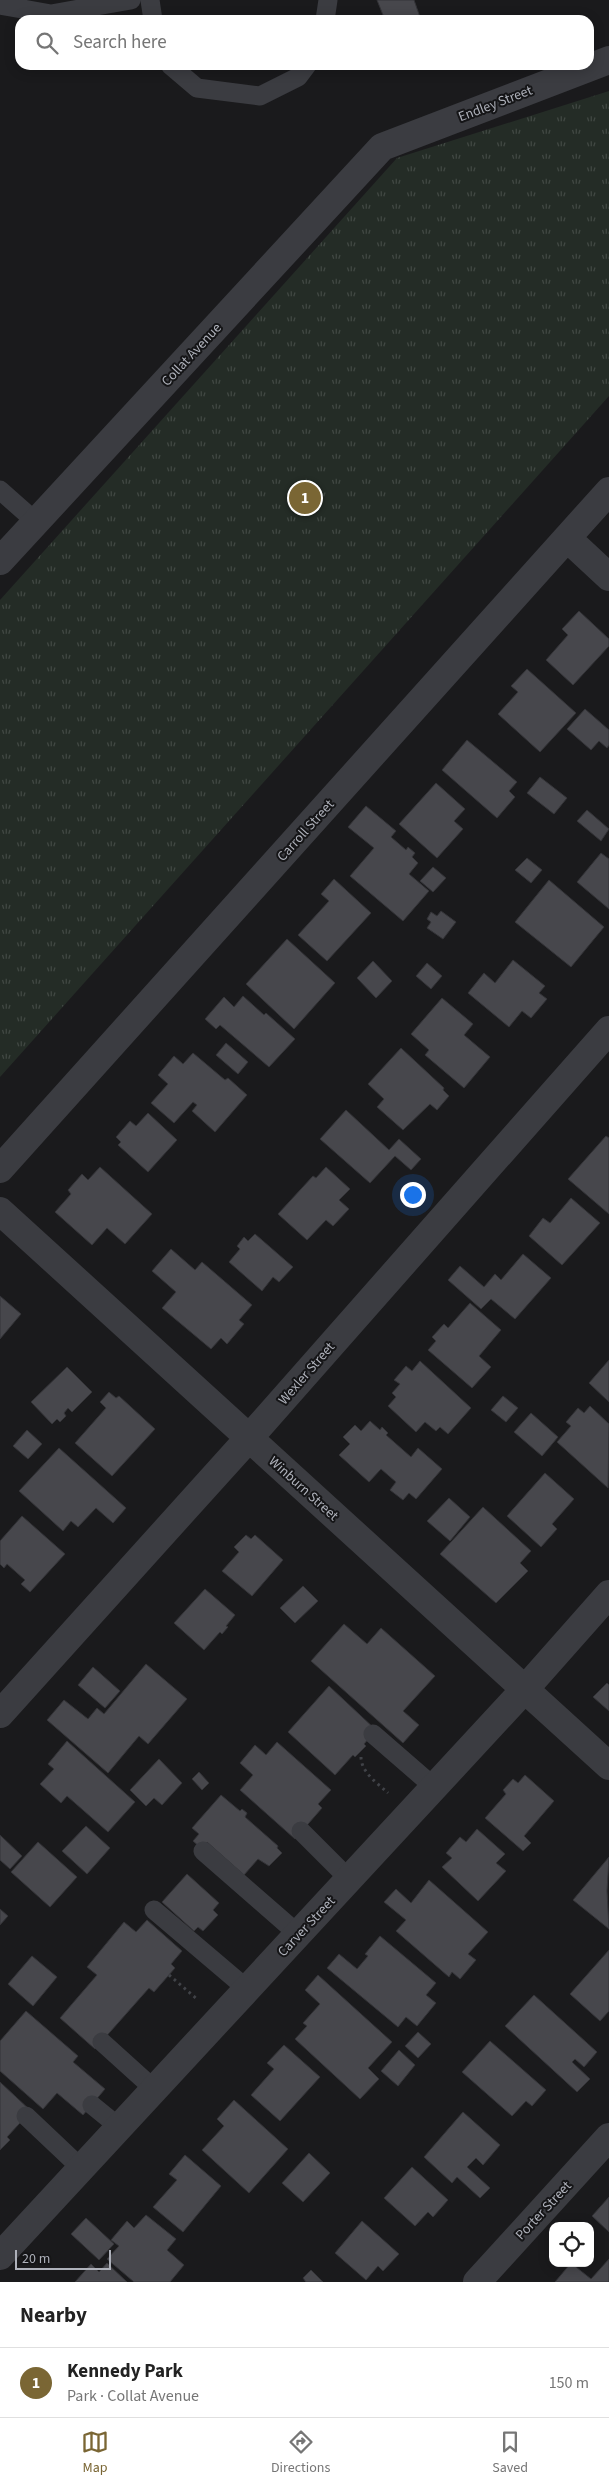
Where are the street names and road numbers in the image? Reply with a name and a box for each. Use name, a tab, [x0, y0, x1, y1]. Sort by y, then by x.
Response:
street label: Endley Street	[455, 81, 536, 127]
street label: Collat Avenue	[157, 318, 226, 391]
street label: Carroll Street	[272, 795, 339, 866]
street label: Wexler Street	[274, 1338, 340, 1409]
street label: Winburn Street	[264, 1452, 343, 1526]
street label: Carver Street	[273, 1892, 340, 1961]
street label: Porter Street	[511, 2177, 577, 2245]

